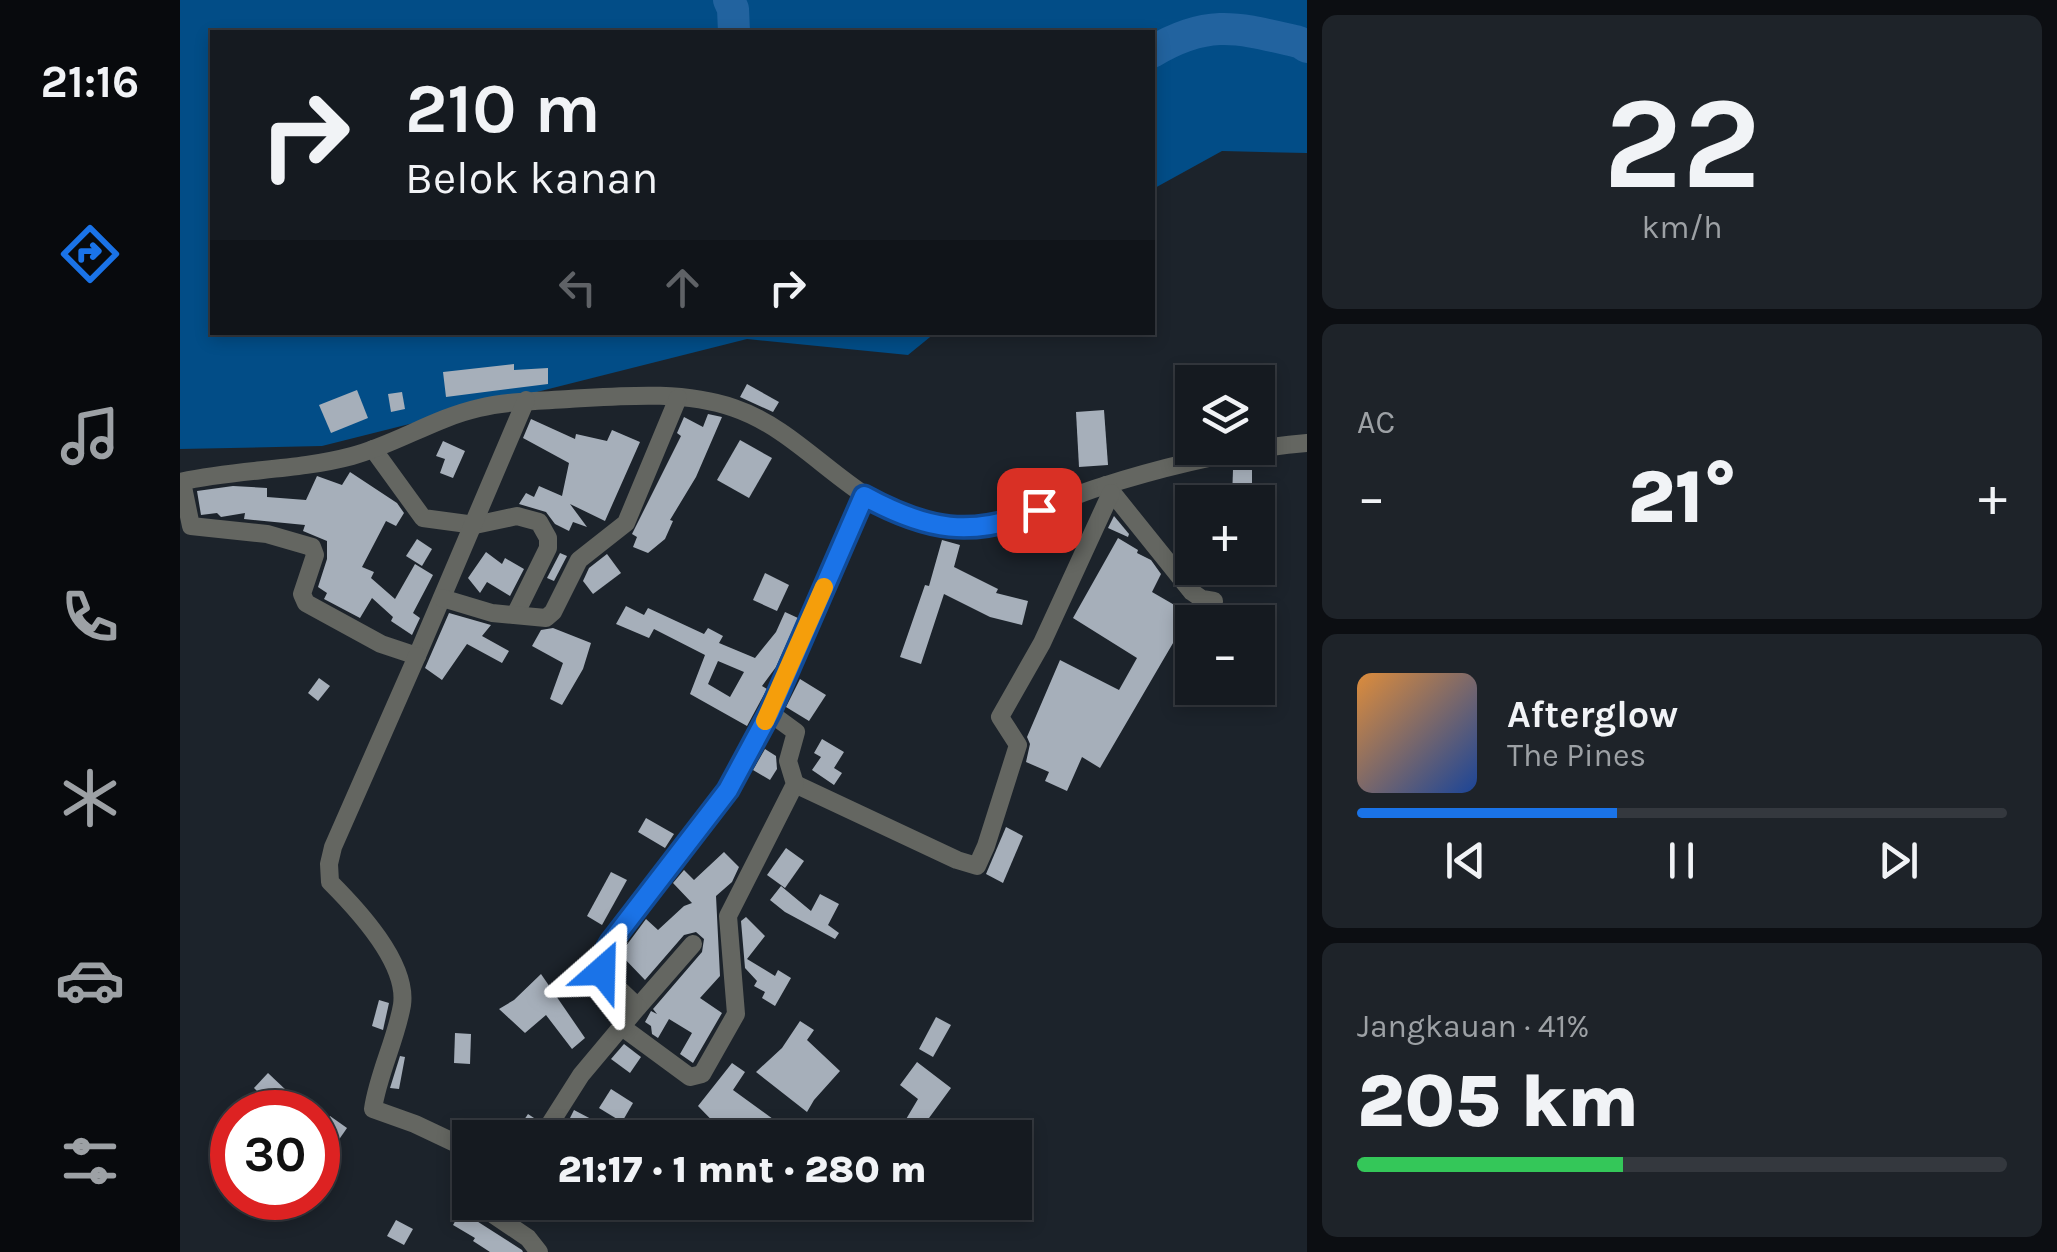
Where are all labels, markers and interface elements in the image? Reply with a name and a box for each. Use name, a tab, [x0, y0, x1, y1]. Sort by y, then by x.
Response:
text: 21:16	[41, 56, 139, 108]
text: 210 m	[405, 68, 601, 150]
text: 22	[1603, 68, 1761, 220]
icon: right	[240, 70, 370, 200]
text: Belok kanan	[405, 152, 659, 204]
text: km/h	[1641, 209, 1723, 246]
icon: directions	[55, 219, 125, 289]
icon: left	[550, 260, 605, 315]
icon: ahead	[655, 260, 710, 315]
icon: right	[760, 260, 815, 315]
map controls	[1175, 365, 1275, 705]
button: layers	[1175, 365, 1275, 465]
icon: music	[55, 401, 125, 471]
text: AC	[1357, 404, 1395, 441]
text: 21°	[1627, 453, 1737, 541]
text: −	[1357, 465, 1386, 529]
text: +	[1978, 465, 2007, 529]
pin	[997, 468, 1082, 553]
icon: arrive	[1012, 483, 1067, 538]
button: +	[1175, 485, 1275, 585]
icon: phone	[55, 582, 125, 652]
button: −	[1175, 605, 1275, 705]
text: Afterglow	[1507, 692, 1678, 737]
text: The Pines	[1507, 737, 1646, 774]
icon: climate	[55, 763, 125, 833]
icon: previous	[1438, 833, 1493, 888]
icon: pause	[1654, 833, 1709, 888]
icon: next	[1871, 833, 1926, 888]
position arrow	[550, 919, 654, 1023]
icon: car	[55, 945, 125, 1015]
text: Jangkauan · 41%	[1357, 1008, 1589, 1045]
text: 205 km	[1357, 1057, 1639, 1145]
speed limit sign: 30	[210, 1090, 340, 1220]
icon: filters	[55, 1126, 125, 1196]
text: 21:17 · 1 mnt · 280 m	[557, 1147, 927, 1192]

